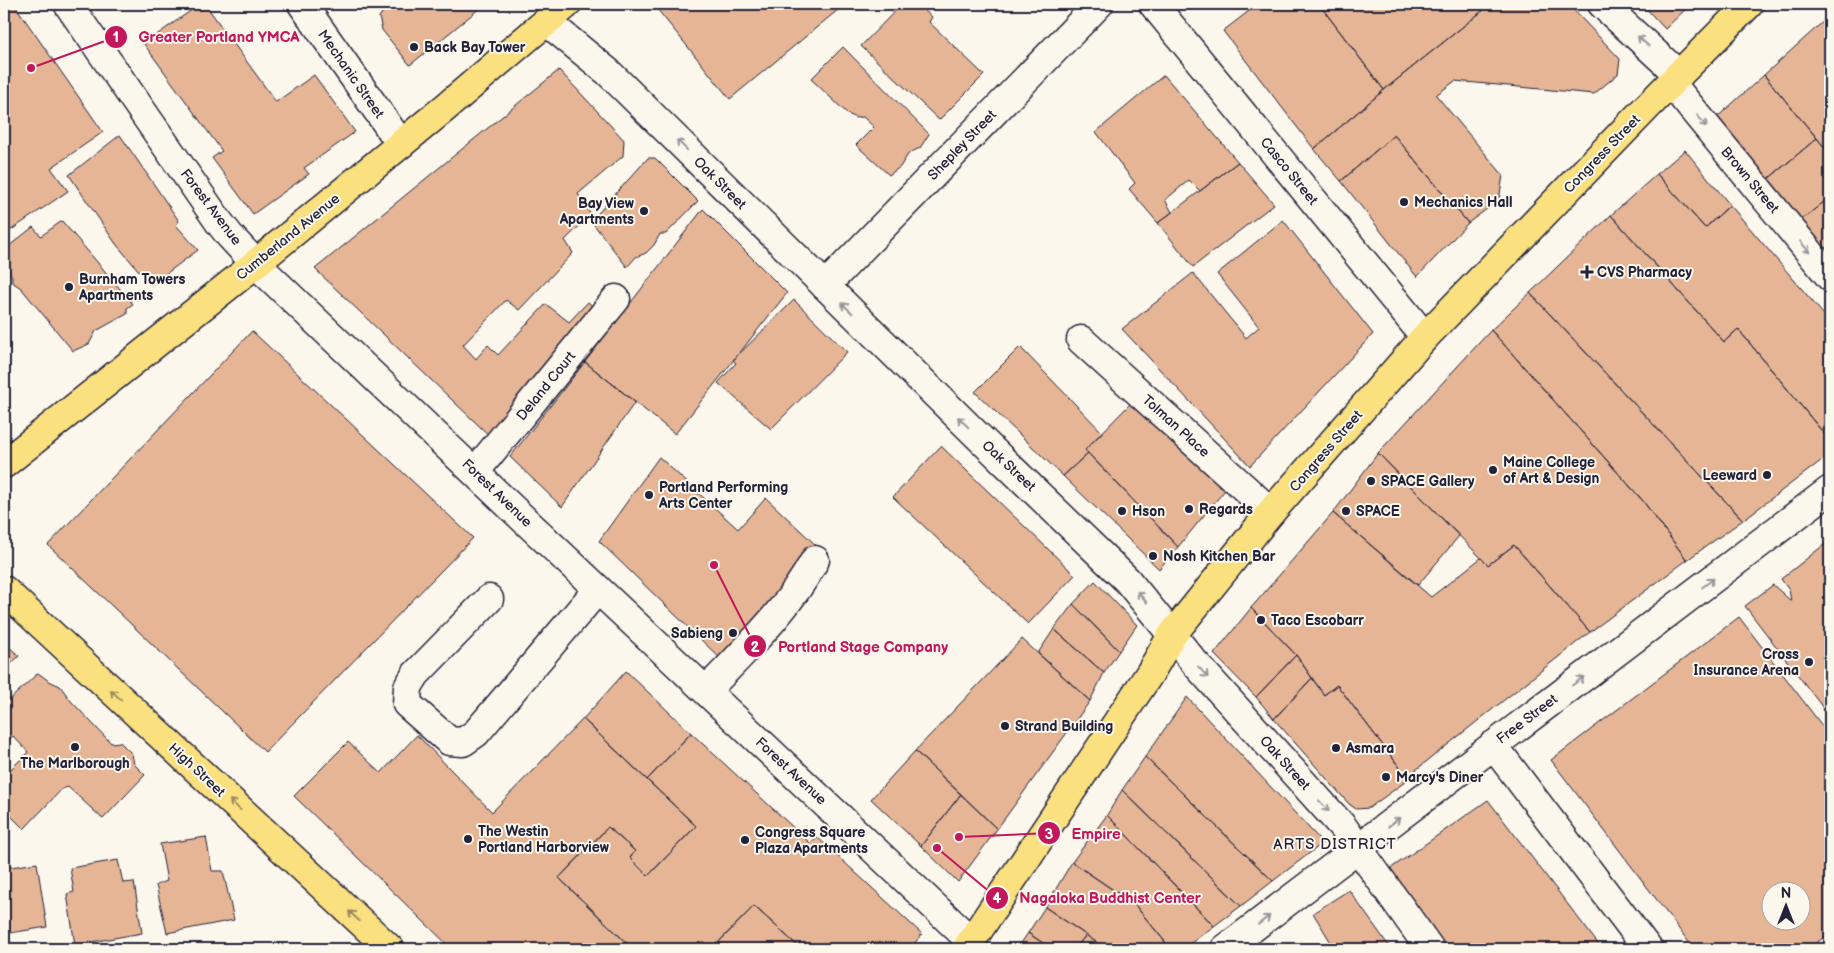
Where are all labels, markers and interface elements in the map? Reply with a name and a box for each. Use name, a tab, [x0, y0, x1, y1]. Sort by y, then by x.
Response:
callout: Greater Portland YMCA	[104, 22, 309, 52]
street label: Mechanic Street	[314, 27, 388, 122]
text: 1	[113, 28, 119, 47]
text: Greater Portland YMCA	[139, 28, 300, 47]
one-way arrow	[1637, 35, 1650, 47]
place label: Back Bay Tower	[424, 39, 526, 56]
marker: Back Bay Tower	[408, 41, 420, 53]
street label: Shepley Street	[924, 106, 1000, 184]
street label: Congress Street	[1560, 111, 1644, 197]
one-way arrow	[1696, 115, 1707, 128]
street label: Casco Street	[1257, 134, 1322, 209]
one-way arrow	[675, 139, 688, 151]
street label: Brown Street	[1717, 143, 1783, 217]
street label: Oak Street	[690, 153, 750, 213]
street label: Forest Avenue	[177, 166, 245, 248]
street label: Cumberland Avenue	[233, 190, 343, 284]
place label: Mechanics Hall	[1414, 194, 1512, 211]
place label: Bay View Apartments	[559, 195, 635, 228]
marker: Mechanics Hall	[1398, 196, 1410, 208]
marker: Bay View Apartments	[638, 205, 650, 217]
one-way arrow	[1800, 240, 1811, 253]
place label: CVS Pharmacy	[1597, 264, 1692, 281]
marker: CVS Pharmacy	[1581, 266, 1593, 278]
place label: Burnham Towers Apartments	[78, 271, 186, 304]
marker: Burnham Towers Apartments	[63, 281, 75, 293]
one-way arrow	[841, 302, 853, 314]
street label: Deland Court	[513, 347, 579, 424]
street label: Tolman Place	[1139, 391, 1213, 461]
street label: Congress Street	[1286, 406, 1367, 495]
one-way arrow	[957, 416, 969, 428]
street label: Oak Street	[979, 437, 1040, 496]
place label: Maine College of Art & Design	[1503, 454, 1600, 487]
street label: Forest Avenue	[458, 455, 536, 531]
marker: Maine College of Art & Design	[1487, 464, 1499, 476]
place label: Leeward	[1703, 467, 1757, 484]
marker: Leeward	[1761, 469, 1773, 481]
place label: SPACE Gallery	[1381, 473, 1475, 490]
marker: SPACE Gallery	[1365, 475, 1377, 487]
place label: Portland Performing Arts Center	[658, 479, 788, 512]
marker: Portland Performing Arts Center	[643, 489, 655, 501]
place label: Regards	[1199, 501, 1253, 518]
place label: Hson	[1132, 503, 1165, 520]
marker: Regards	[1183, 503, 1195, 515]
place label: SPACE	[1356, 503, 1400, 520]
marker: Hson	[1116, 505, 1128, 517]
marker: SPACE	[1340, 505, 1352, 517]
place label: Nosh Kitchen Bar	[1163, 548, 1276, 565]
marker: Nosh Kitchen Bar	[1147, 550, 1159, 562]
one-way arrow	[1701, 577, 1714, 588]
one-way arrow	[1136, 591, 1147, 604]
place label: Taco Escobarr	[1271, 612, 1364, 629]
marker: Taco Escobarr	[1255, 614, 1267, 626]
place label: Sabieng	[671, 625, 723, 642]
marker: Sabieng	[727, 627, 739, 639]
callout: Portland Stage Company	[743, 631, 958, 661]
text: 2	[751, 638, 760, 657]
text: Portland Stage Company	[778, 638, 948, 657]
place label: Cross Insurance Arena	[1694, 646, 1799, 679]
marker: Cross Insurance Arena	[1803, 656, 1815, 668]
one-way arrow	[1197, 666, 1209, 679]
one-way arrow	[1571, 675, 1584, 686]
one-way arrow	[110, 689, 122, 701]
street label: Free Street	[1493, 690, 1561, 747]
place label: Strand Building	[1015, 718, 1113, 735]
marker: Strand Building	[999, 720, 1011, 732]
street label: Oak Street	[1256, 732, 1314, 794]
street label: Forest Avenue	[752, 734, 830, 808]
street label: High Street	[165, 739, 229, 801]
place label: Asmara	[1345, 740, 1394, 757]
marker: The Marlborough	[69, 741, 81, 753]
marker: Asmara	[1330, 742, 1342, 754]
place label: The Marlborough	[20, 755, 130, 772]
place label: Marcy's Diner	[1396, 769, 1484, 786]
marker: Marcy's Diner	[1380, 771, 1392, 783]
one-way arrow	[229, 799, 241, 811]
one-way arrow	[1318, 799, 1330, 812]
one-way arrow	[1387, 817, 1401, 827]
callout: Empire	[1036, 818, 1130, 848]
place label: The Westin Portland Harborview	[478, 823, 610, 856]
place label: Congress Square Plaza Apartments	[755, 824, 868, 857]
text: 3	[1045, 825, 1054, 844]
text: Empire	[1071, 825, 1121, 844]
marker: The Westin Portland Harborview	[462, 833, 474, 845]
marker: Congress Square Plaza Apartments	[739, 834, 751, 846]
district label: ARTS DISTRICT	[1273, 835, 1397, 854]
north arrow	[1762, 880, 1812, 930]
callout: Nagaloka Buddhist Center	[984, 883, 1211, 913]
text: N	[1781, 885, 1791, 902]
text: 4	[993, 889, 1002, 908]
text: Nagaloka Buddhist Center	[1019, 889, 1202, 908]
one-way arrow	[348, 910, 360, 922]
one-way arrow	[1257, 914, 1270, 925]

